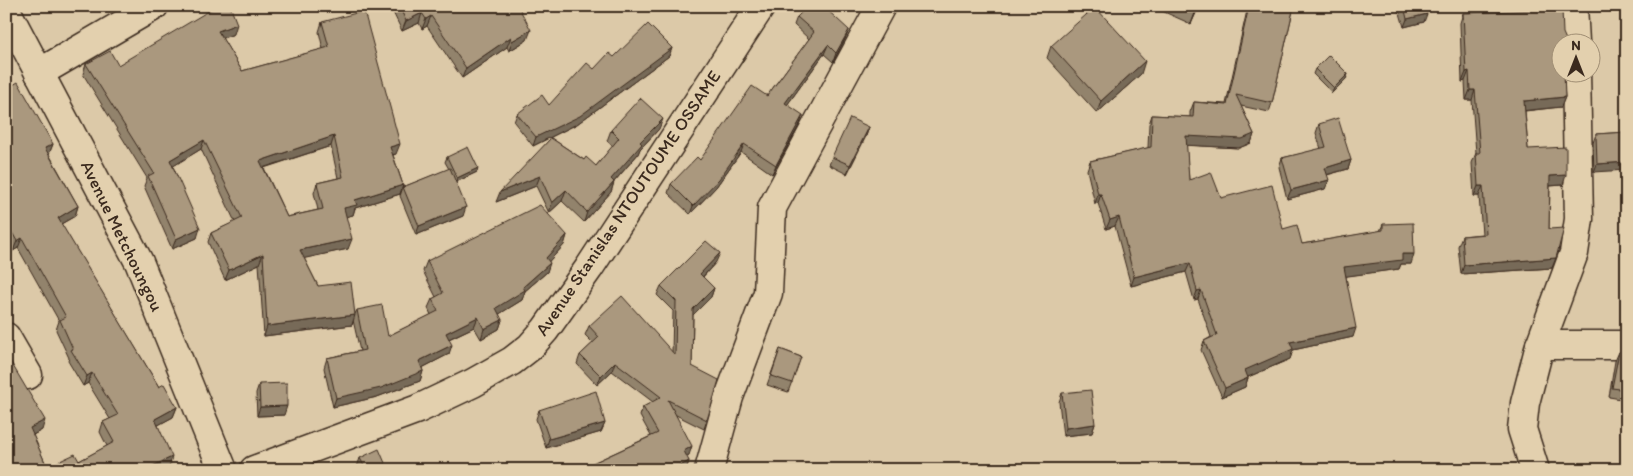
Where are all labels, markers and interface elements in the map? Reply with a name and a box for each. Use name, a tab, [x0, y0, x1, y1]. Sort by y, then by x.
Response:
north arrow	[1550, 32, 1600, 82]
text: N	[1571, 37, 1581, 54]
street label: Avenue Stanislas NTOUTOUME OSSAME	[531, 66, 725, 340]
street label: Avenue Metchoungou	[76, 157, 168, 315]

